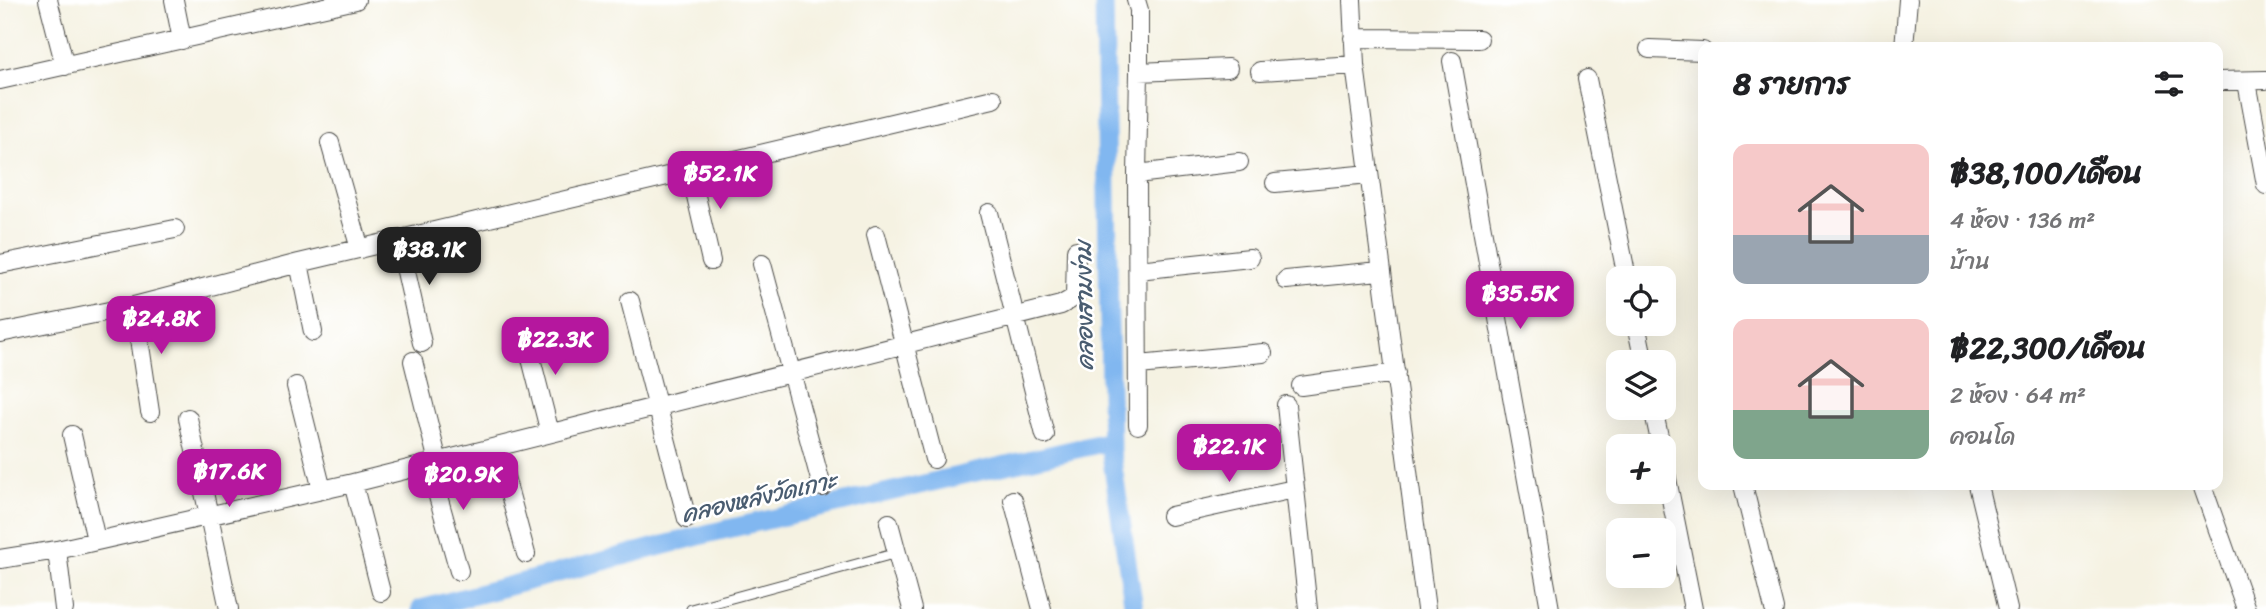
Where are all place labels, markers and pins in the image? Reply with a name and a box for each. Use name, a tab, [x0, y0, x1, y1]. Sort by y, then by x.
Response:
pin: ฿52.1K	[663, 152, 777, 211]
pin: ฿38.1K	[372, 228, 486, 287]
pin: ฿35.5K	[1463, 272, 1577, 331]
pin: ฿24.8K	[104, 296, 218, 356]
pin: ฿22.3K	[498, 318, 612, 377]
pin: ฿22.1K	[1172, 424, 1286, 484]
pin: ฿17.6K	[172, 449, 286, 509]
pin: ฿20.9K	[406, 452, 520, 512]

